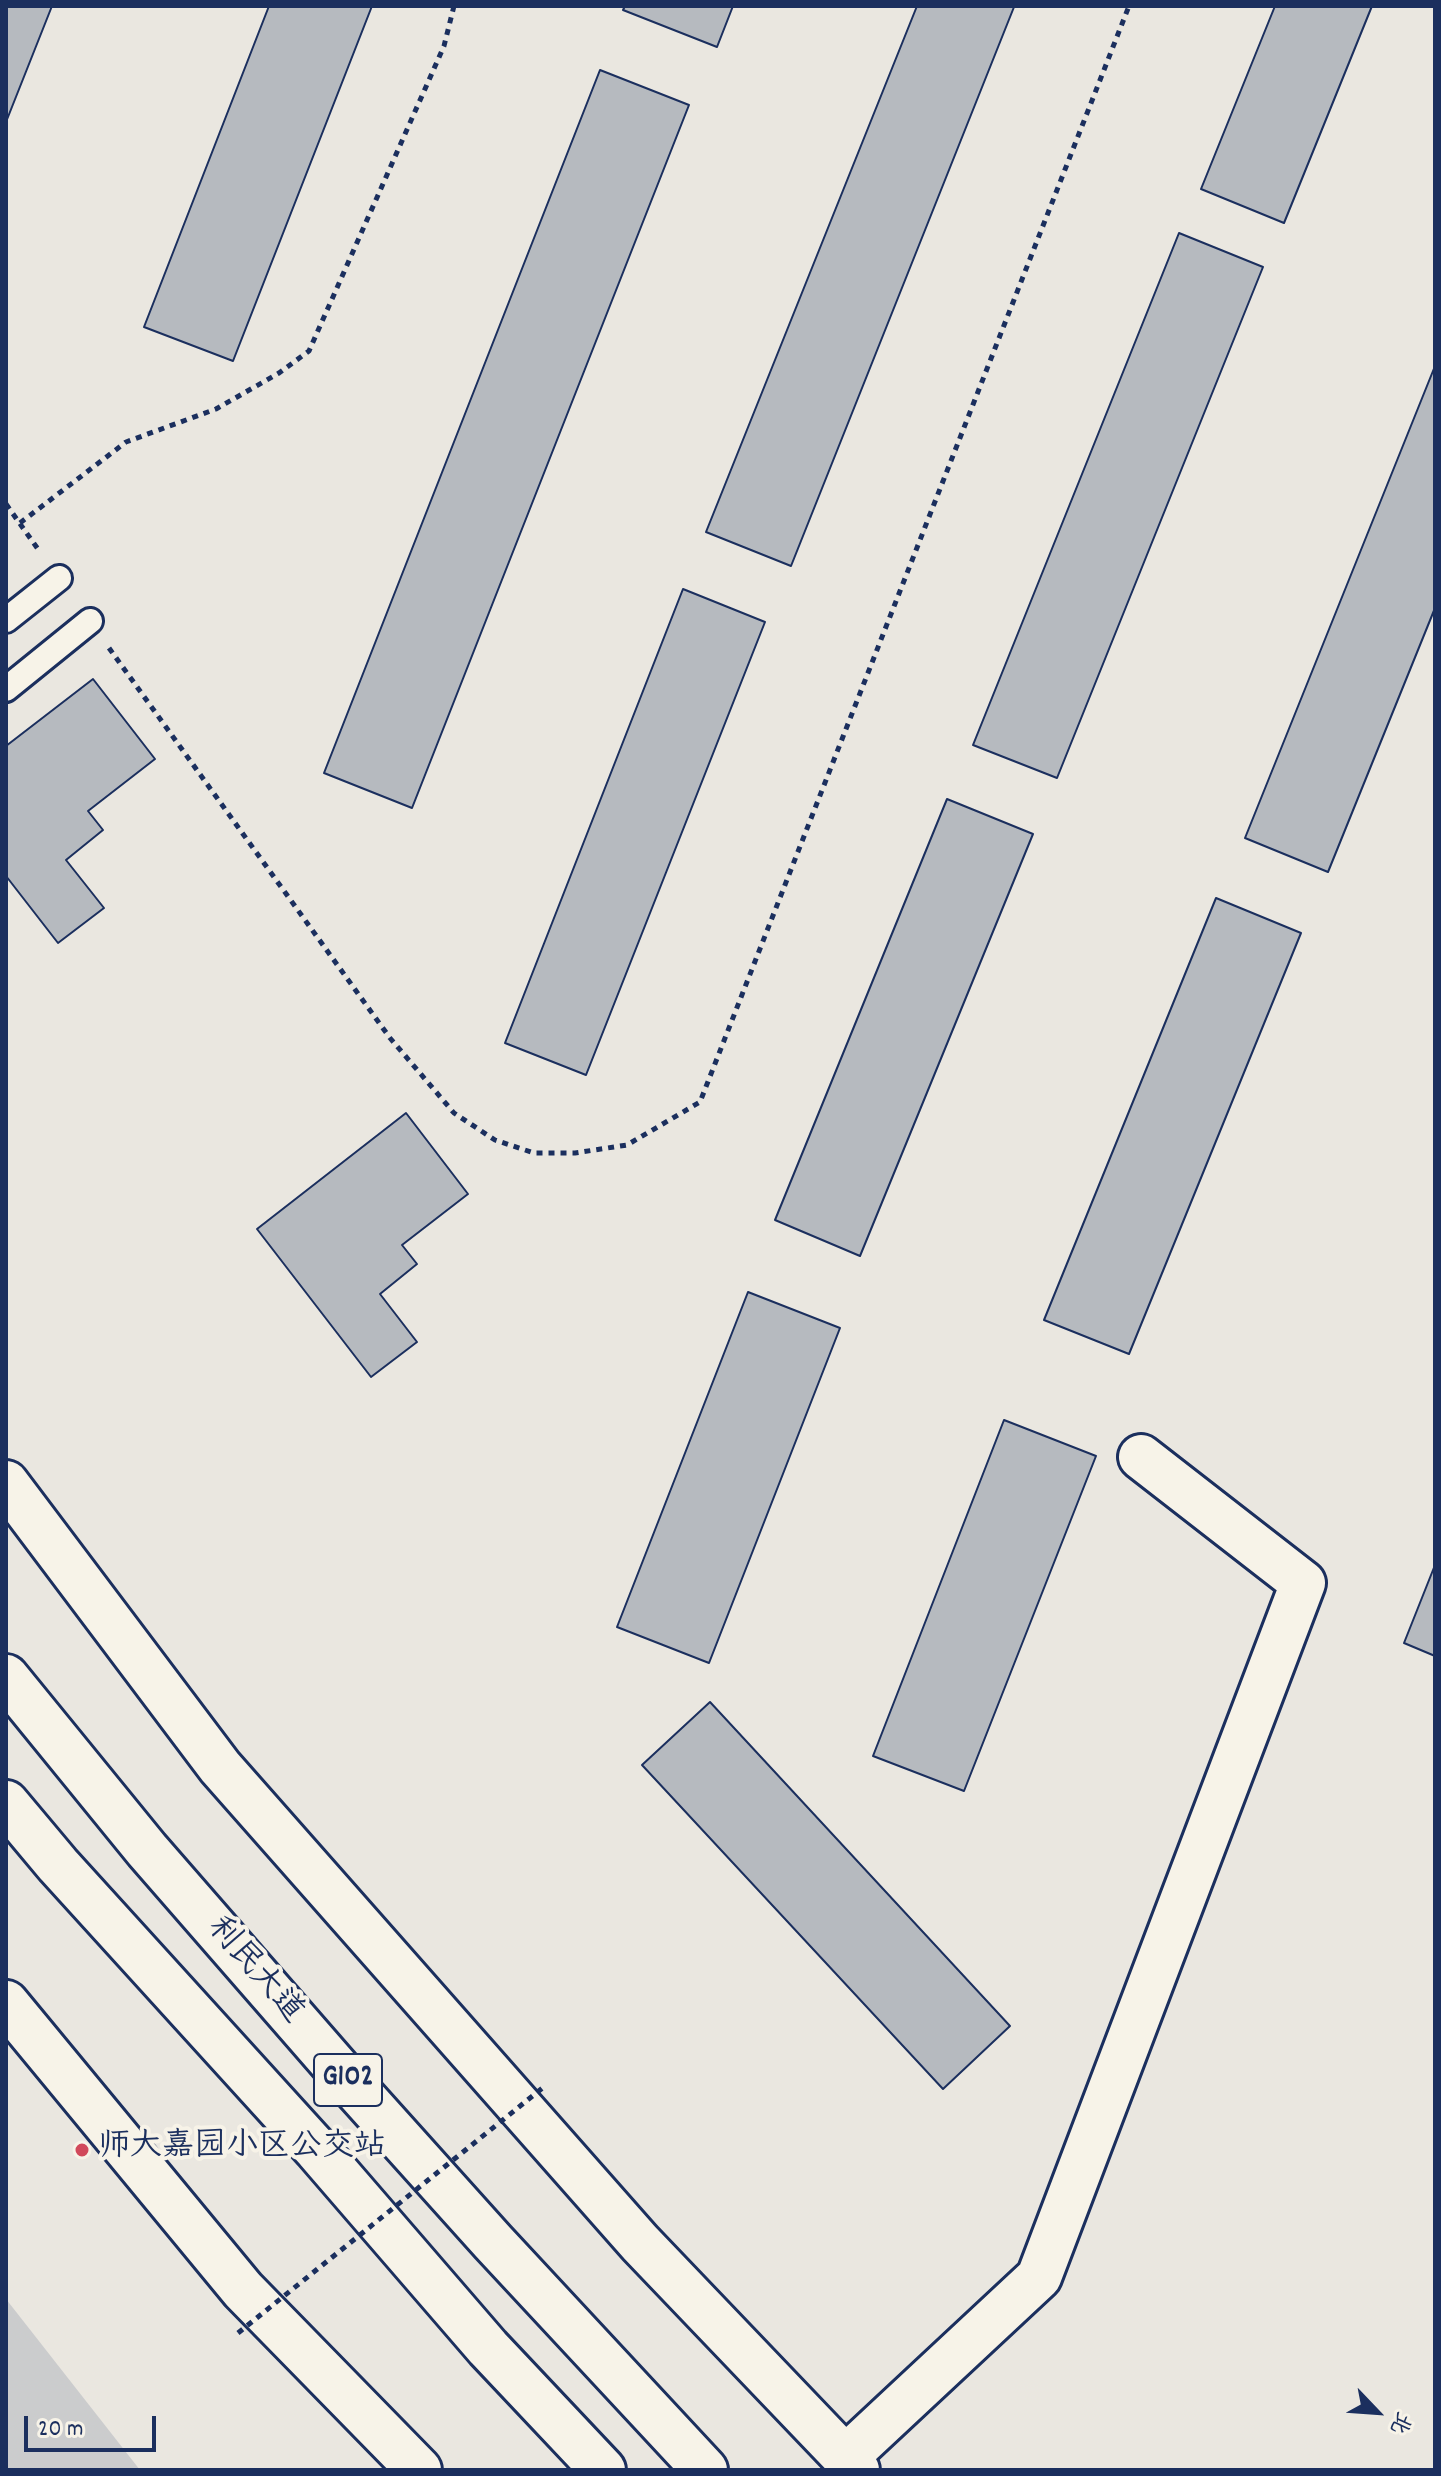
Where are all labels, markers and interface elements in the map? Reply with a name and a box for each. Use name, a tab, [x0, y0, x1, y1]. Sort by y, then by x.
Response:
street label: 利民大道	[197, 1911, 309, 2033]
road number: G102	[314, 2054, 382, 2106]
place label: 师大嘉园小区公交站	[98, 2131, 386, 2169]
marker: 师大嘉园小区公交站	[73, 2141, 91, 2159]
north arrow	[1337, 2372, 1417, 2452]
scale bar	[28, 2400, 160, 2450]
text: 北	[1381, 2406, 1418, 2439]
text: 20 m	[38, 2413, 84, 2447]

